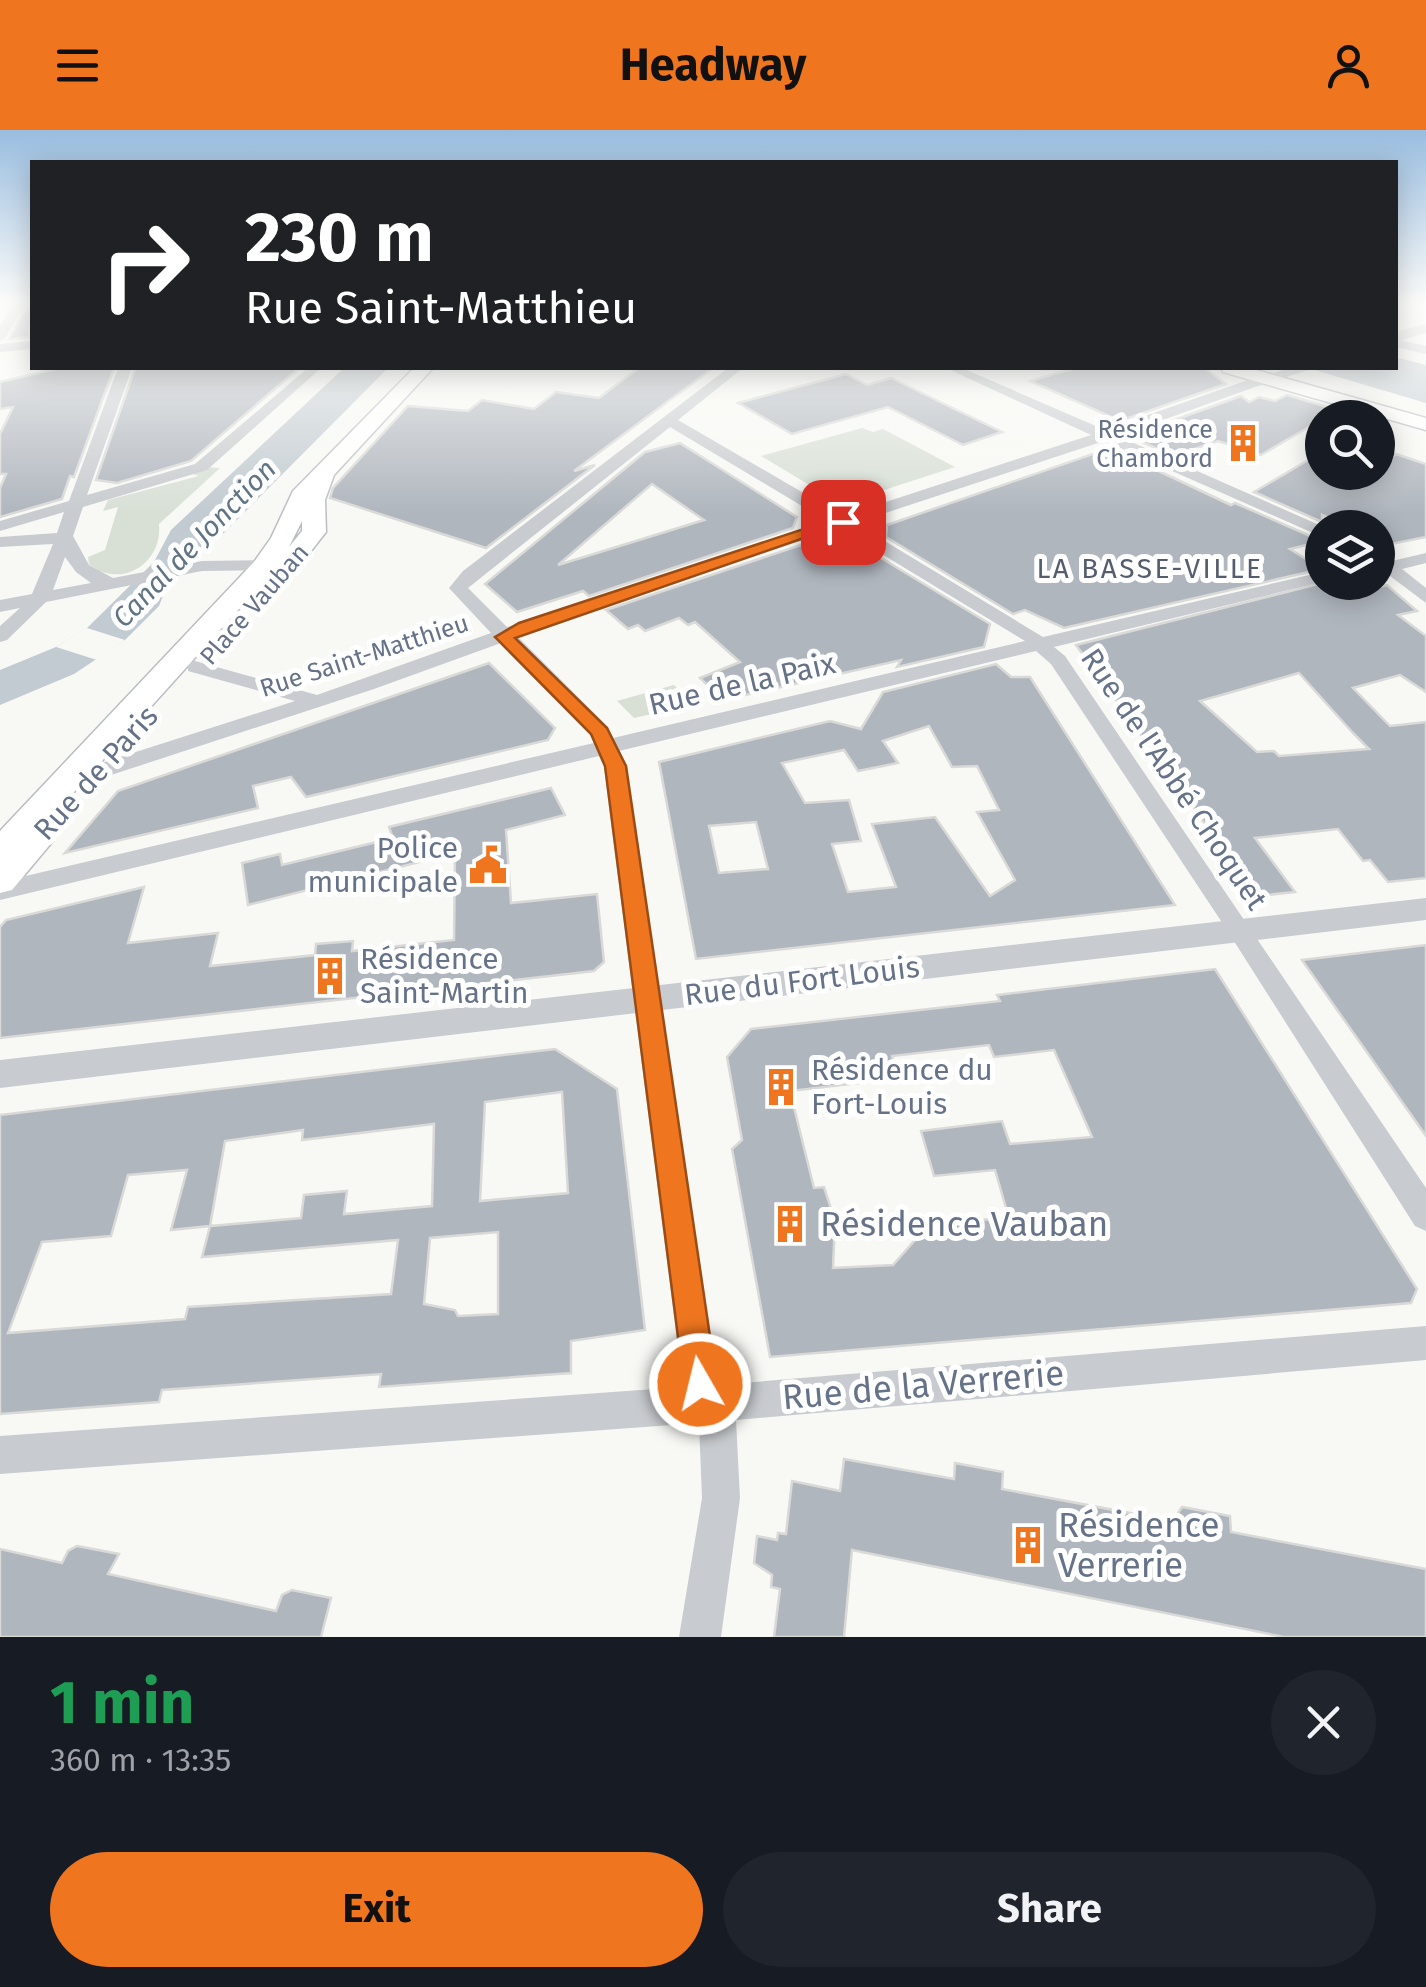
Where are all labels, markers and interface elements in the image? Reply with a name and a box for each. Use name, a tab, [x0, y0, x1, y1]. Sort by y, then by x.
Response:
icon: menu	[50, 38, 105, 93]
text: Headway	[620, 38, 806, 92]
icon: person	[1321, 38, 1376, 93]
text: 230 m	[245, 196, 434, 280]
icon: right	[80, 200, 210, 330]
text: Rue Saint-Matthieu	[245, 281, 637, 335]
map controls	[1305, 400, 1395, 600]
button: search	[1305, 400, 1395, 490]
place label: Résidence Chambord	[1096, 415, 1213, 474]
building icon: Résidence Chambord	[1222, 422, 1264, 464]
water label: Canal de Jonction	[106, 452, 283, 634]
pin	[801, 480, 886, 565]
icon: arrive	[816, 495, 871, 550]
button: layers	[1305, 510, 1395, 600]
street label: Place Vauban	[194, 538, 316, 671]
district label: LA BASSE-VILLE	[1036, 552, 1264, 585]
street label: Rue Saint-Matthieu	[256, 608, 473, 704]
street label: Rue de l'Abbé Choquet	[1073, 641, 1275, 917]
street label: Rue de la Paix	[645, 645, 839, 723]
street label: Rue de Paris	[26, 698, 166, 848]
place label: Police municipale	[307, 830, 458, 900]
public building icon: Police municipale	[467, 844, 509, 886]
place label: Résidence Saint-Martin	[360, 941, 529, 1011]
street label: Rue du Fort Louis	[682, 949, 922, 1013]
building icon: Résidence Saint-Martin	[309, 955, 351, 997]
place label: Résidence du Fort-Louis	[811, 1052, 993, 1122]
building icon: Résidence du Fort-Louis	[760, 1066, 802, 1108]
building icon: Résidence Vauban	[769, 1203, 811, 1245]
place label: Résidence Vauban	[820, 1203, 1108, 1245]
position arrow	[648, 1332, 752, 1436]
street label: Rue de la Verrerie	[780, 1352, 1066, 1418]
place label: Résidence Verrerie	[1058, 1504, 1220, 1586]
building icon: Résidence Verrerie	[1007, 1524, 1049, 1566]
text: 1 min	[50, 1667, 194, 1739]
button: close	[1271, 1670, 1376, 1775]
text: 360 m · 13:35	[50, 1741, 231, 1779]
button: Exit	[50, 1852, 703, 1967]
button: Share	[723, 1852, 1376, 1967]

